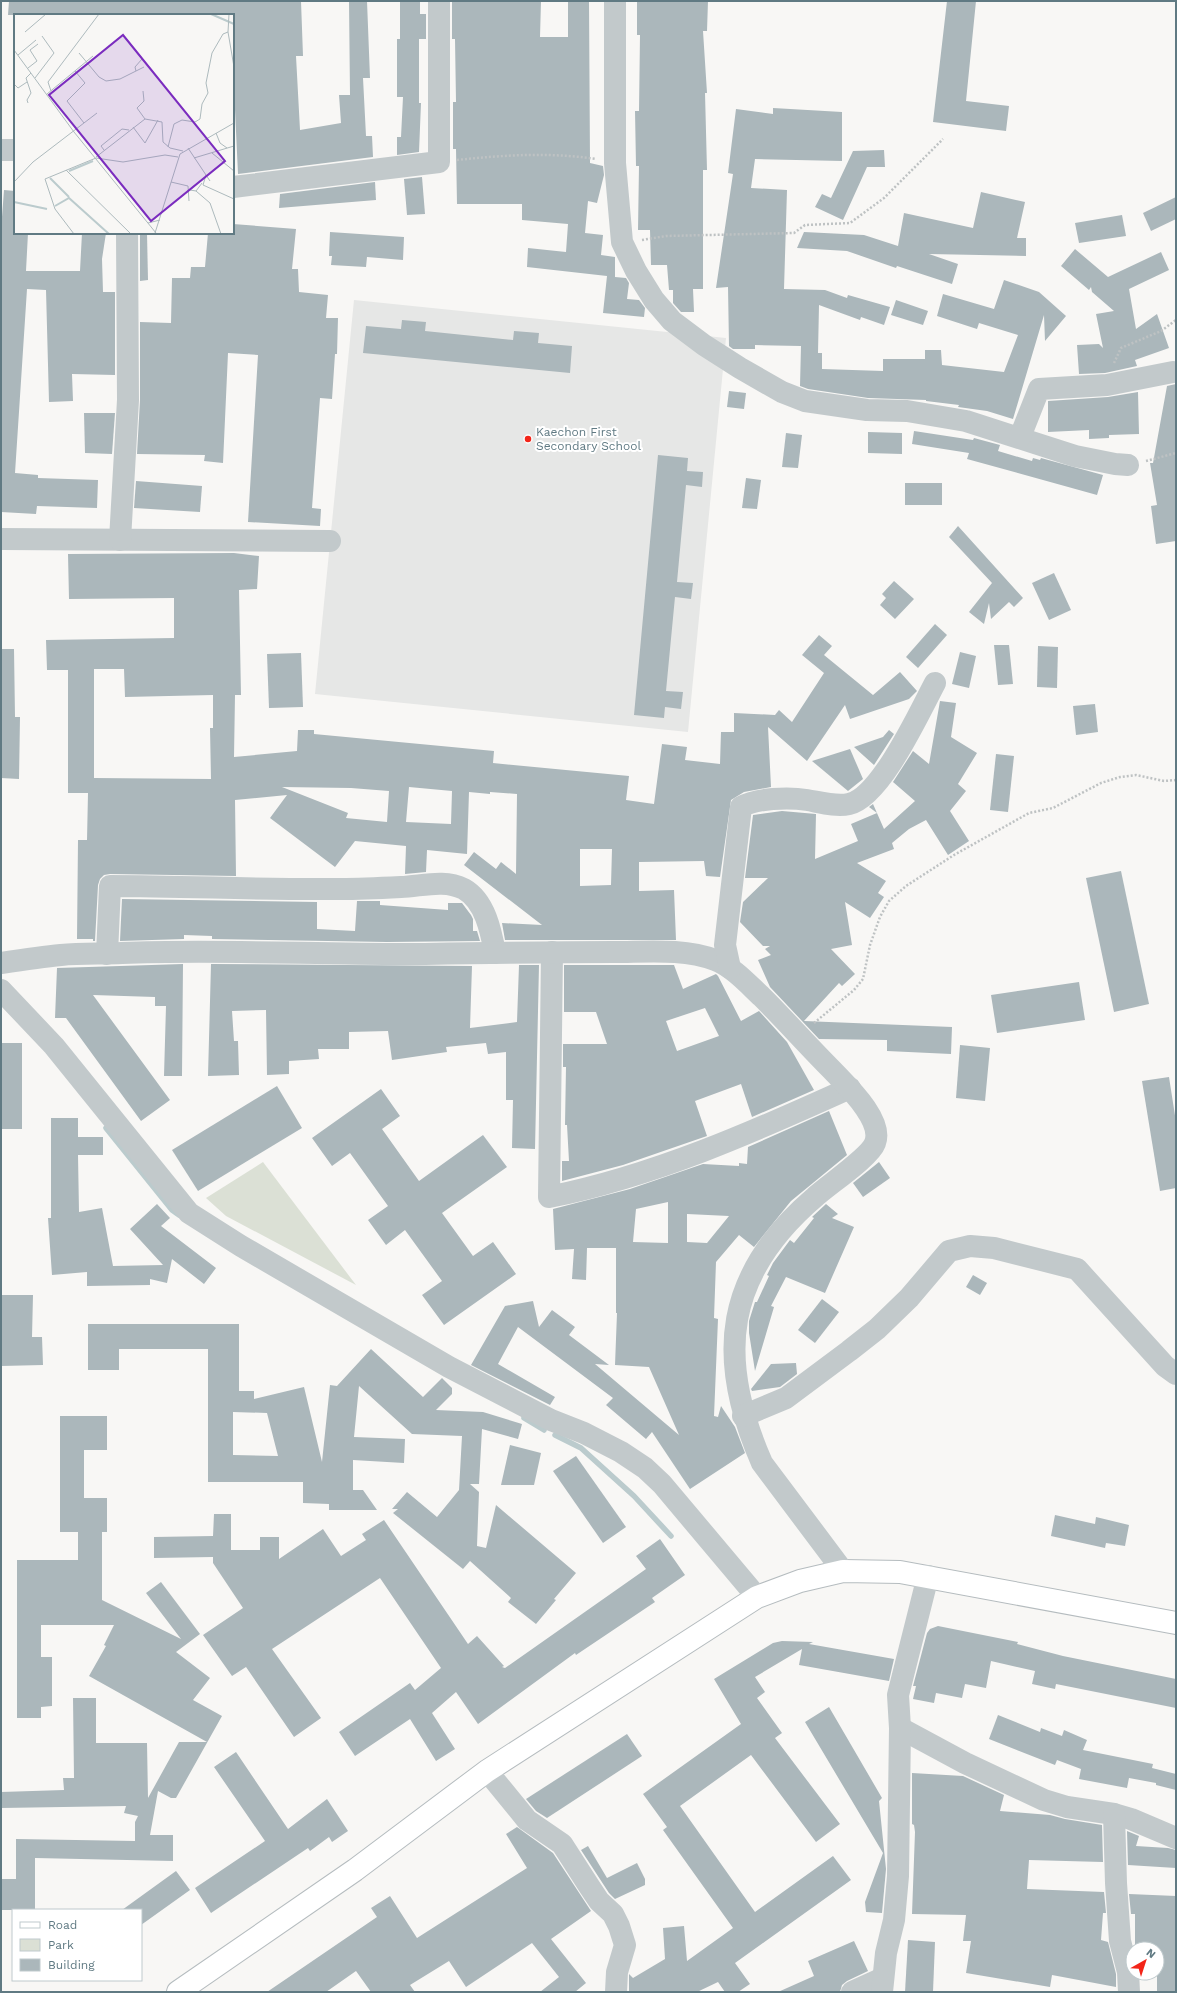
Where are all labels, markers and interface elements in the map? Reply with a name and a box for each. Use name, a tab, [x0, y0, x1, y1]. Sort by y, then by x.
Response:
inset map	[14, 14, 234, 234]
place label: Kaechon First Secondary School	[536, 425, 641, 453]
marker: Kaechon First Secondary School	[523, 434, 533, 444]
legend	[12, 1909, 142, 1981]
text: Road	[48, 1918, 77, 1932]
text: Park	[48, 1938, 74, 1952]
north arrow	[1125, 1941, 1165, 1981]
text: N	[1144, 1946, 1158, 1961]
text: Building	[48, 1958, 95, 1972]

